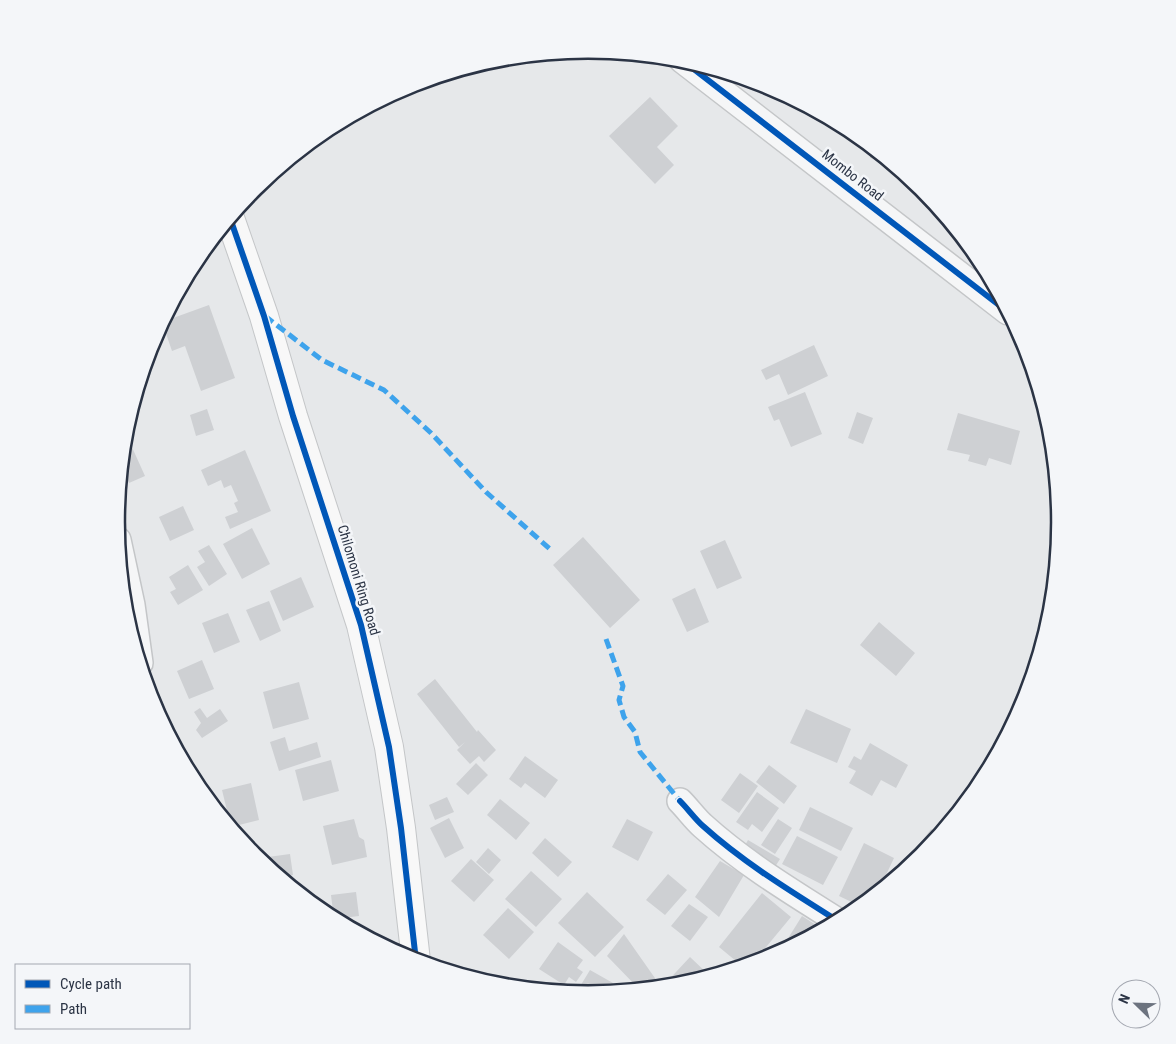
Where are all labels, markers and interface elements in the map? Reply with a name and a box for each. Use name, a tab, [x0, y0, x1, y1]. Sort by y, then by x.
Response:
street label: Mombo Road	[819, 146, 887, 204]
street label: Chilomoni Ring Road	[335, 523, 383, 637]
legend	[15, 964, 190, 1029]
text: Cycle path	[60, 975, 122, 993]
north arrow	[1111, 979, 1161, 1029]
text: N	[1115, 992, 1133, 1006]
text: Path	[60, 1000, 87, 1018]

